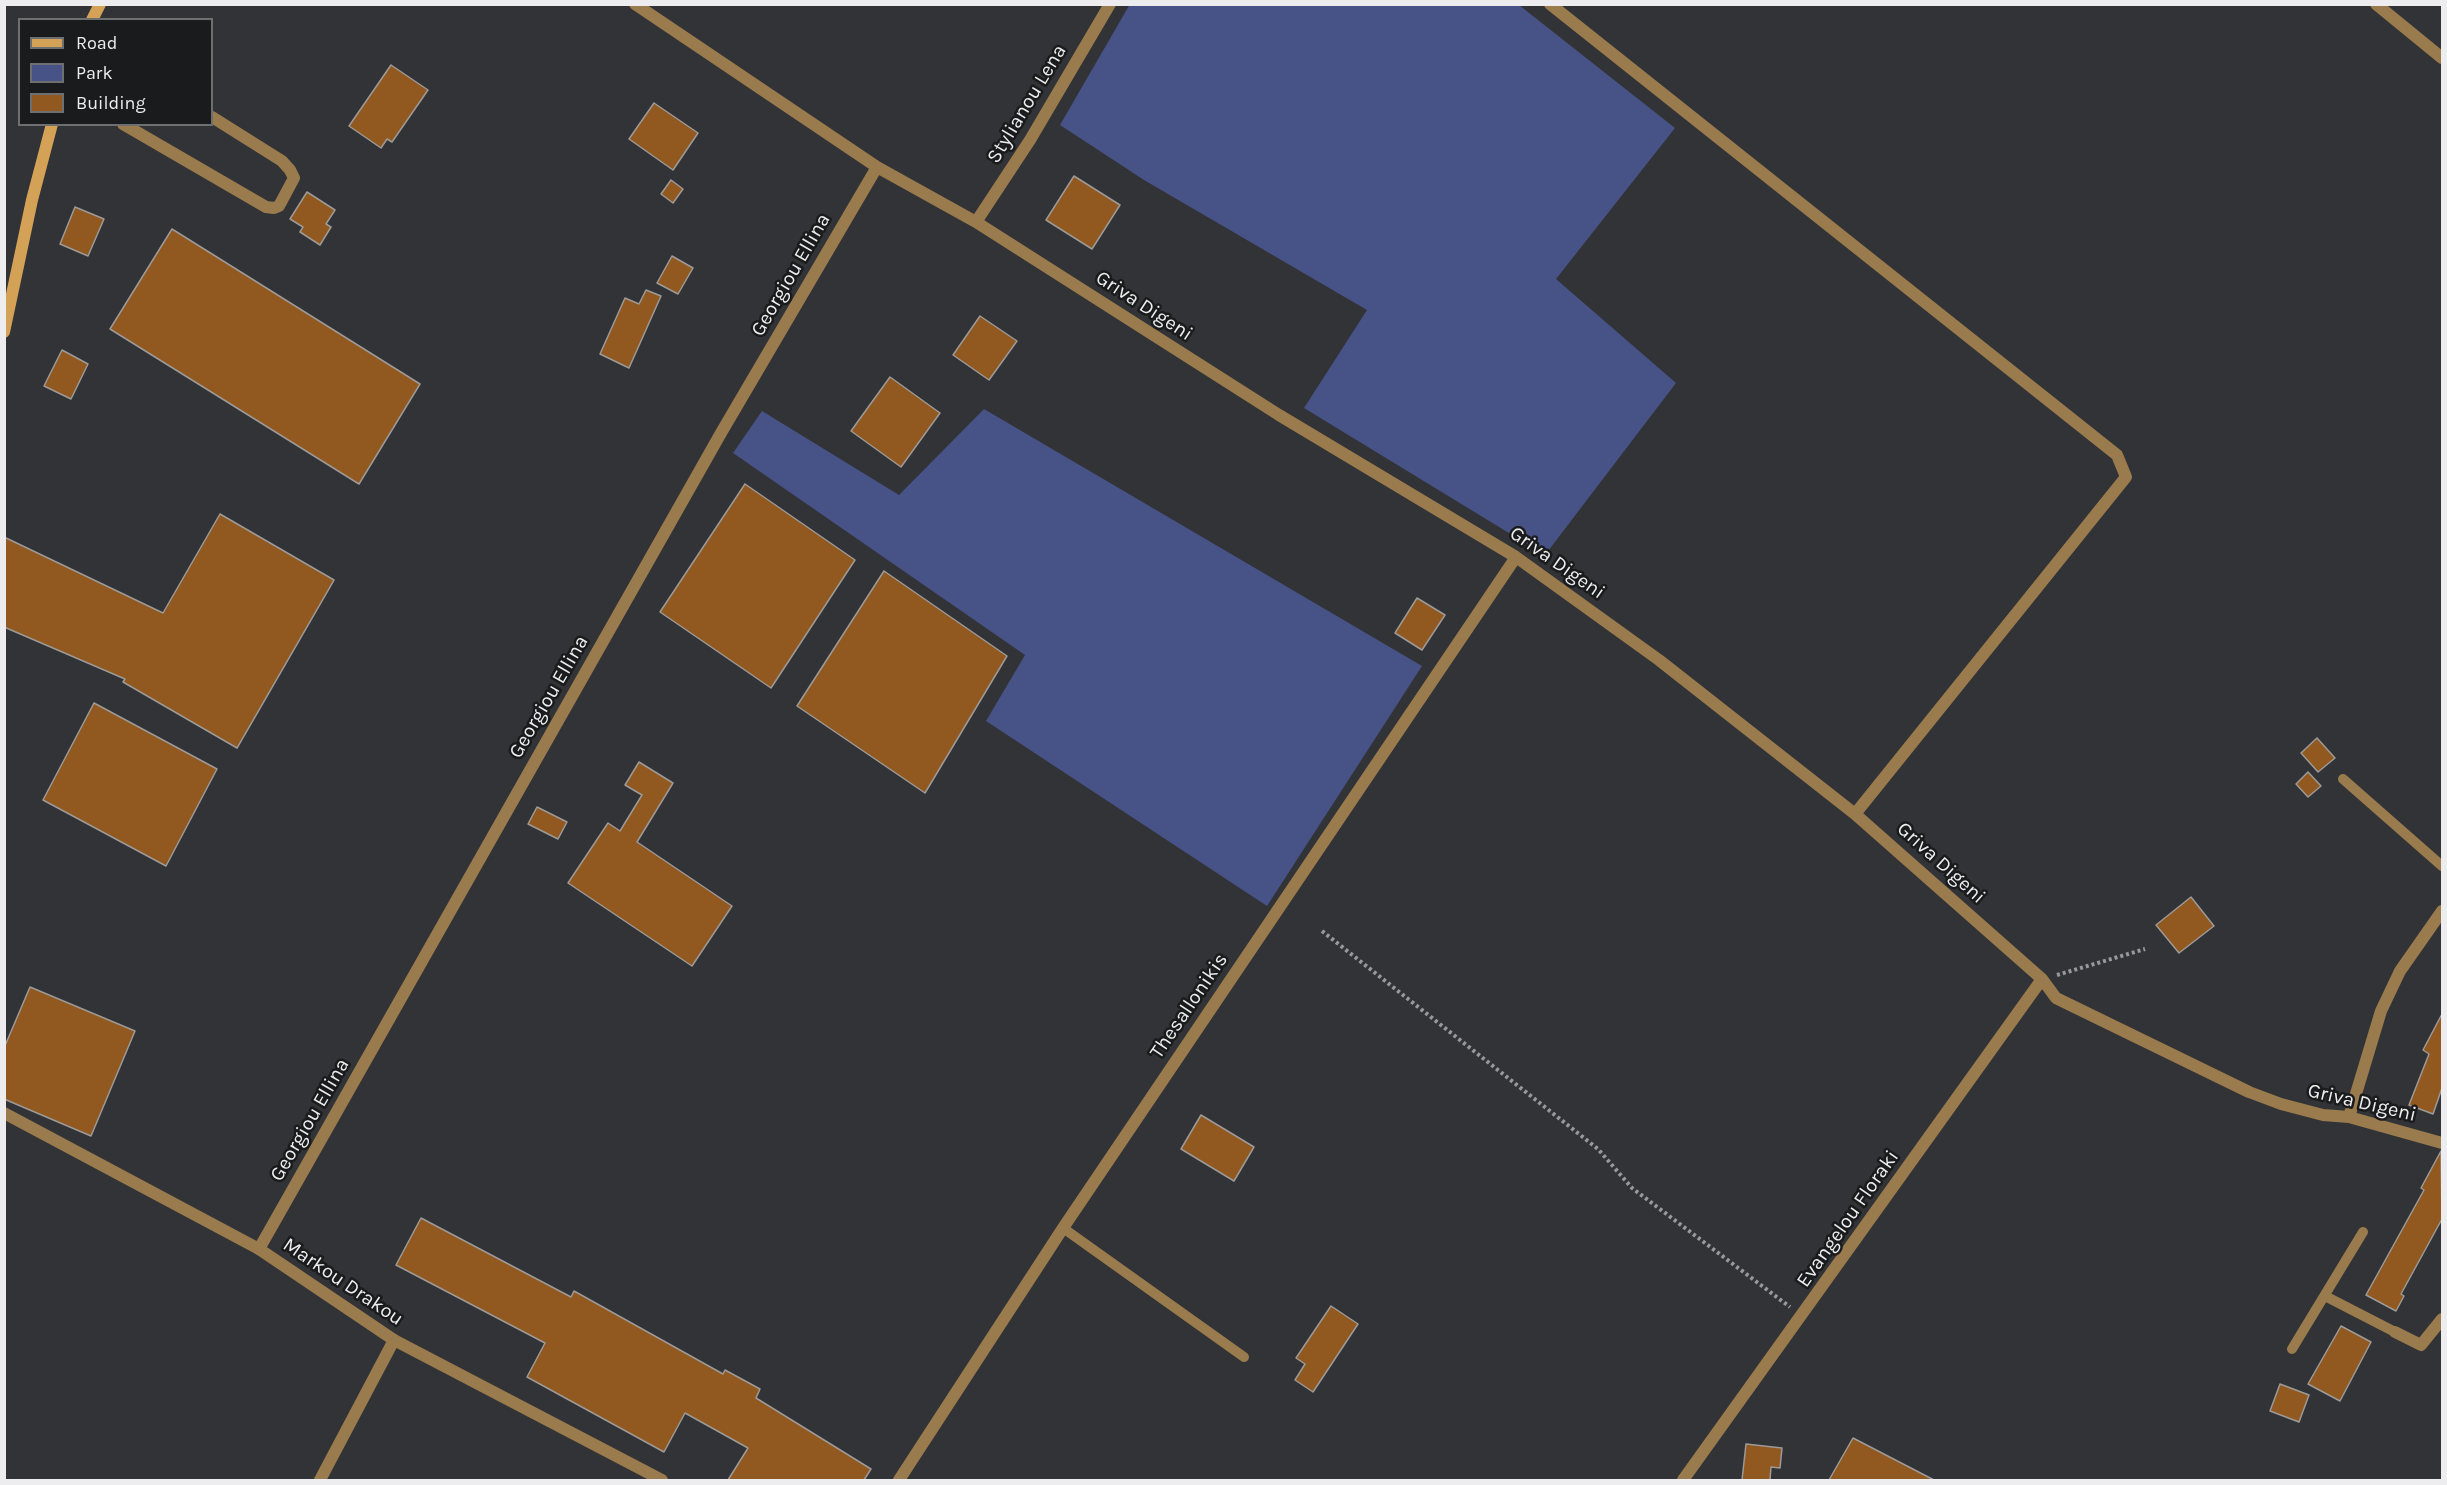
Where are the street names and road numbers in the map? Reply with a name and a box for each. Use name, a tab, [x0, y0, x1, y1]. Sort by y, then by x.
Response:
street label: Stylianou Lena	[982, 40, 1072, 168]
street label: Georgiou Ellina	[746, 209, 836, 341]
street label: Griva Digeni	[1091, 266, 1197, 346]
street label: Griva Digeni	[1505, 521, 1609, 605]
street label: Georgiou Ellina	[504, 631, 594, 763]
street label: Griva Digeni	[1892, 817, 1990, 909]
street label: Thesallonikis	[1145, 949, 1233, 1063]
street label: Georgiou Ellina	[265, 1054, 355, 1186]
street label: Griva Digeni	[2305, 1079, 2419, 1127]
street label: Evangelou Floraki	[1792, 1146, 1904, 1292]
street label: Markou Drakou	[278, 1233, 408, 1331]

